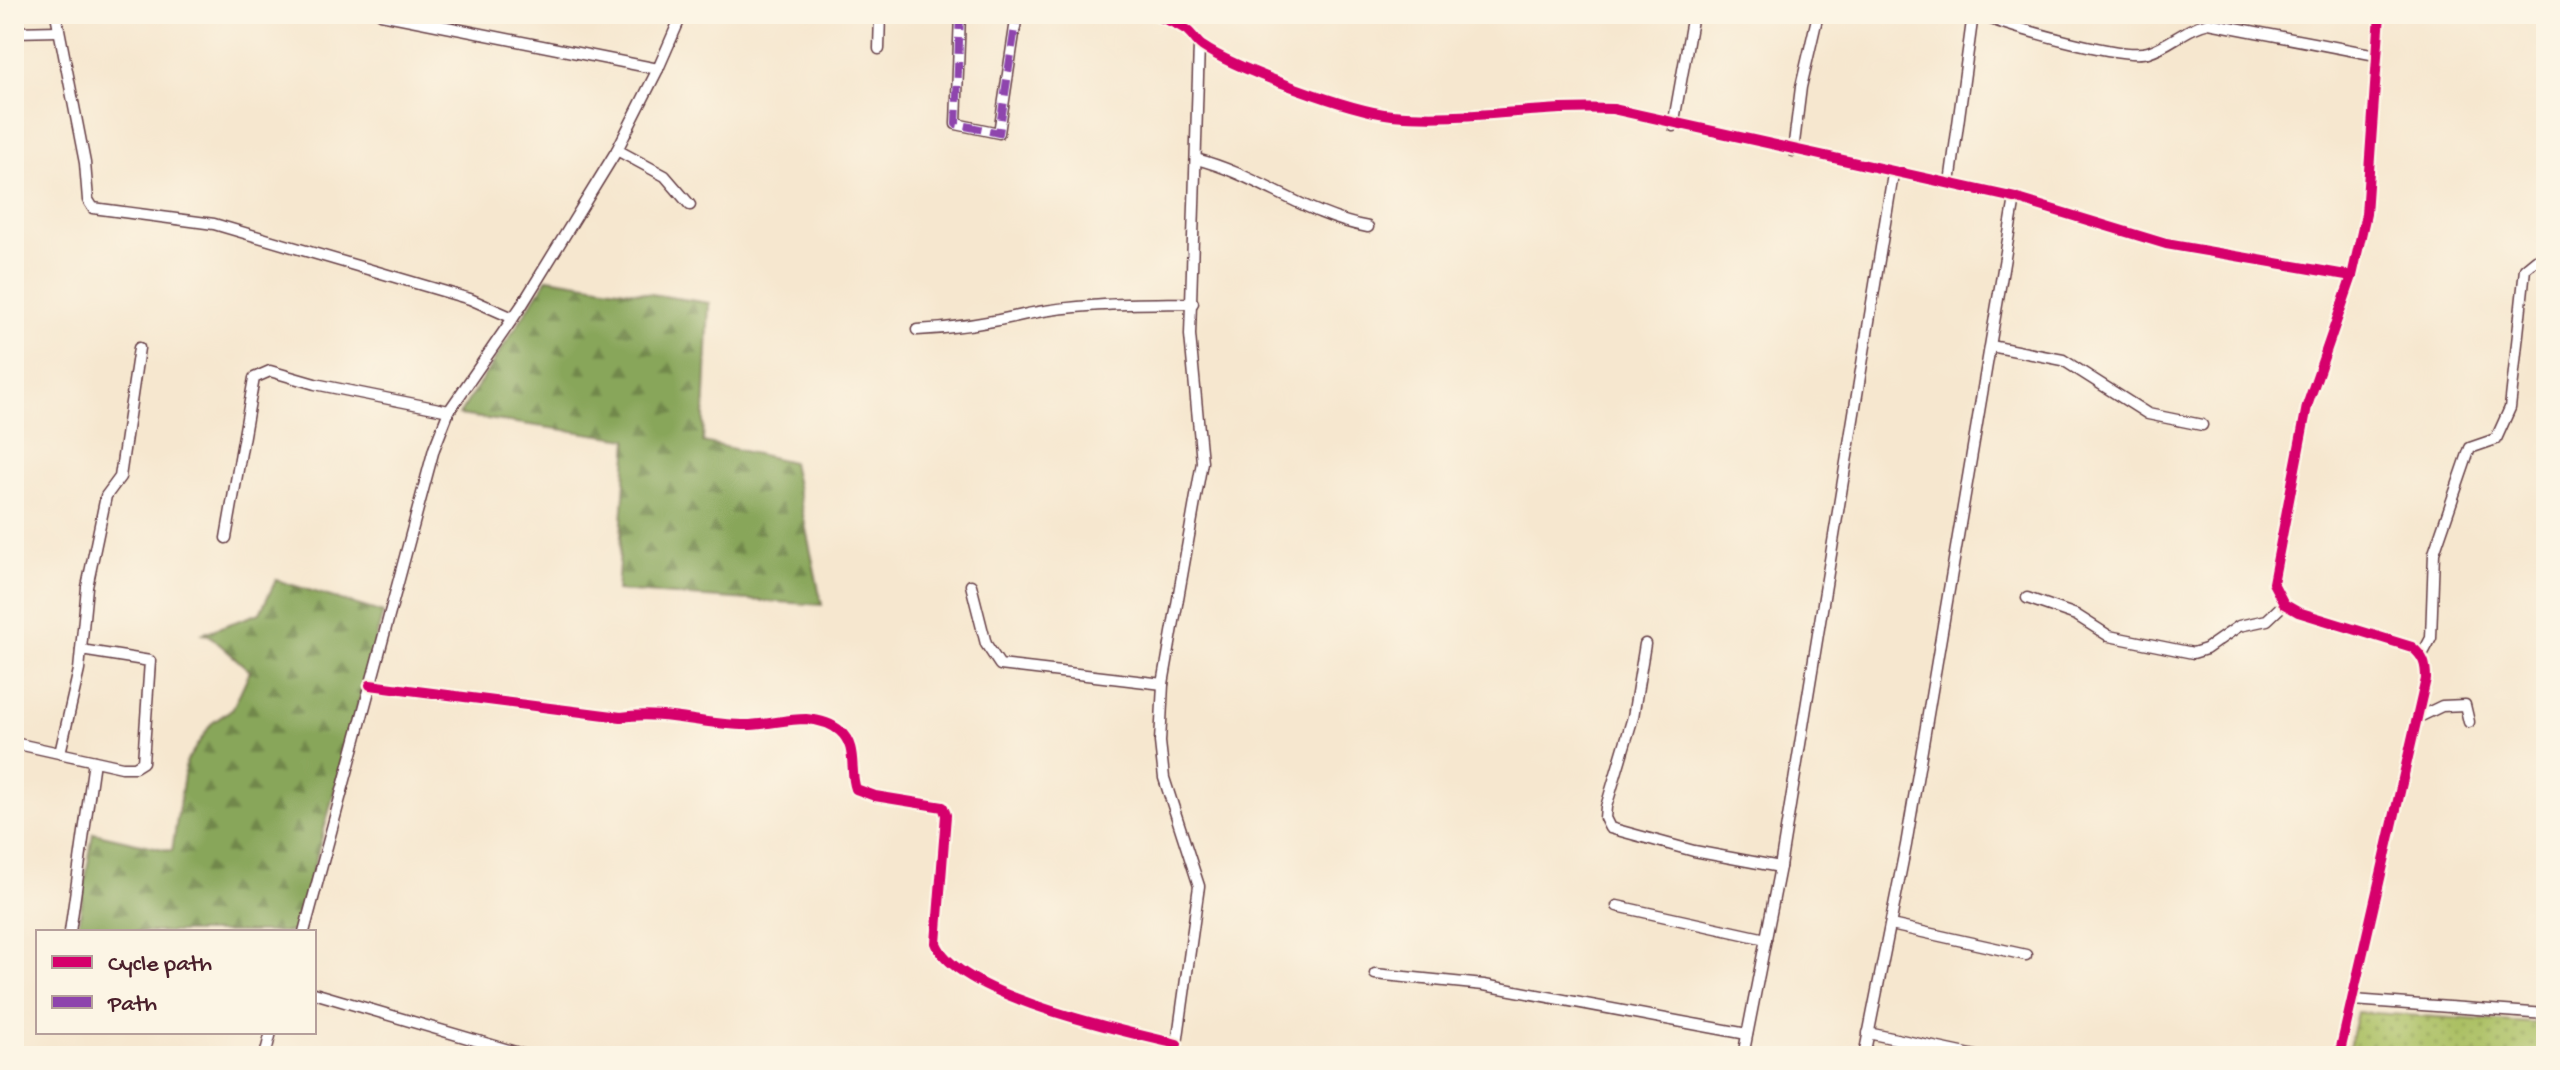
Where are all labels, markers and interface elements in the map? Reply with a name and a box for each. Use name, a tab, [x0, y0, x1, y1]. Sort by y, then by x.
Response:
legend	[36, 930, 316, 1034]
text: Cycle path	[108, 951, 212, 980]
text: Path	[107, 991, 157, 1020]

